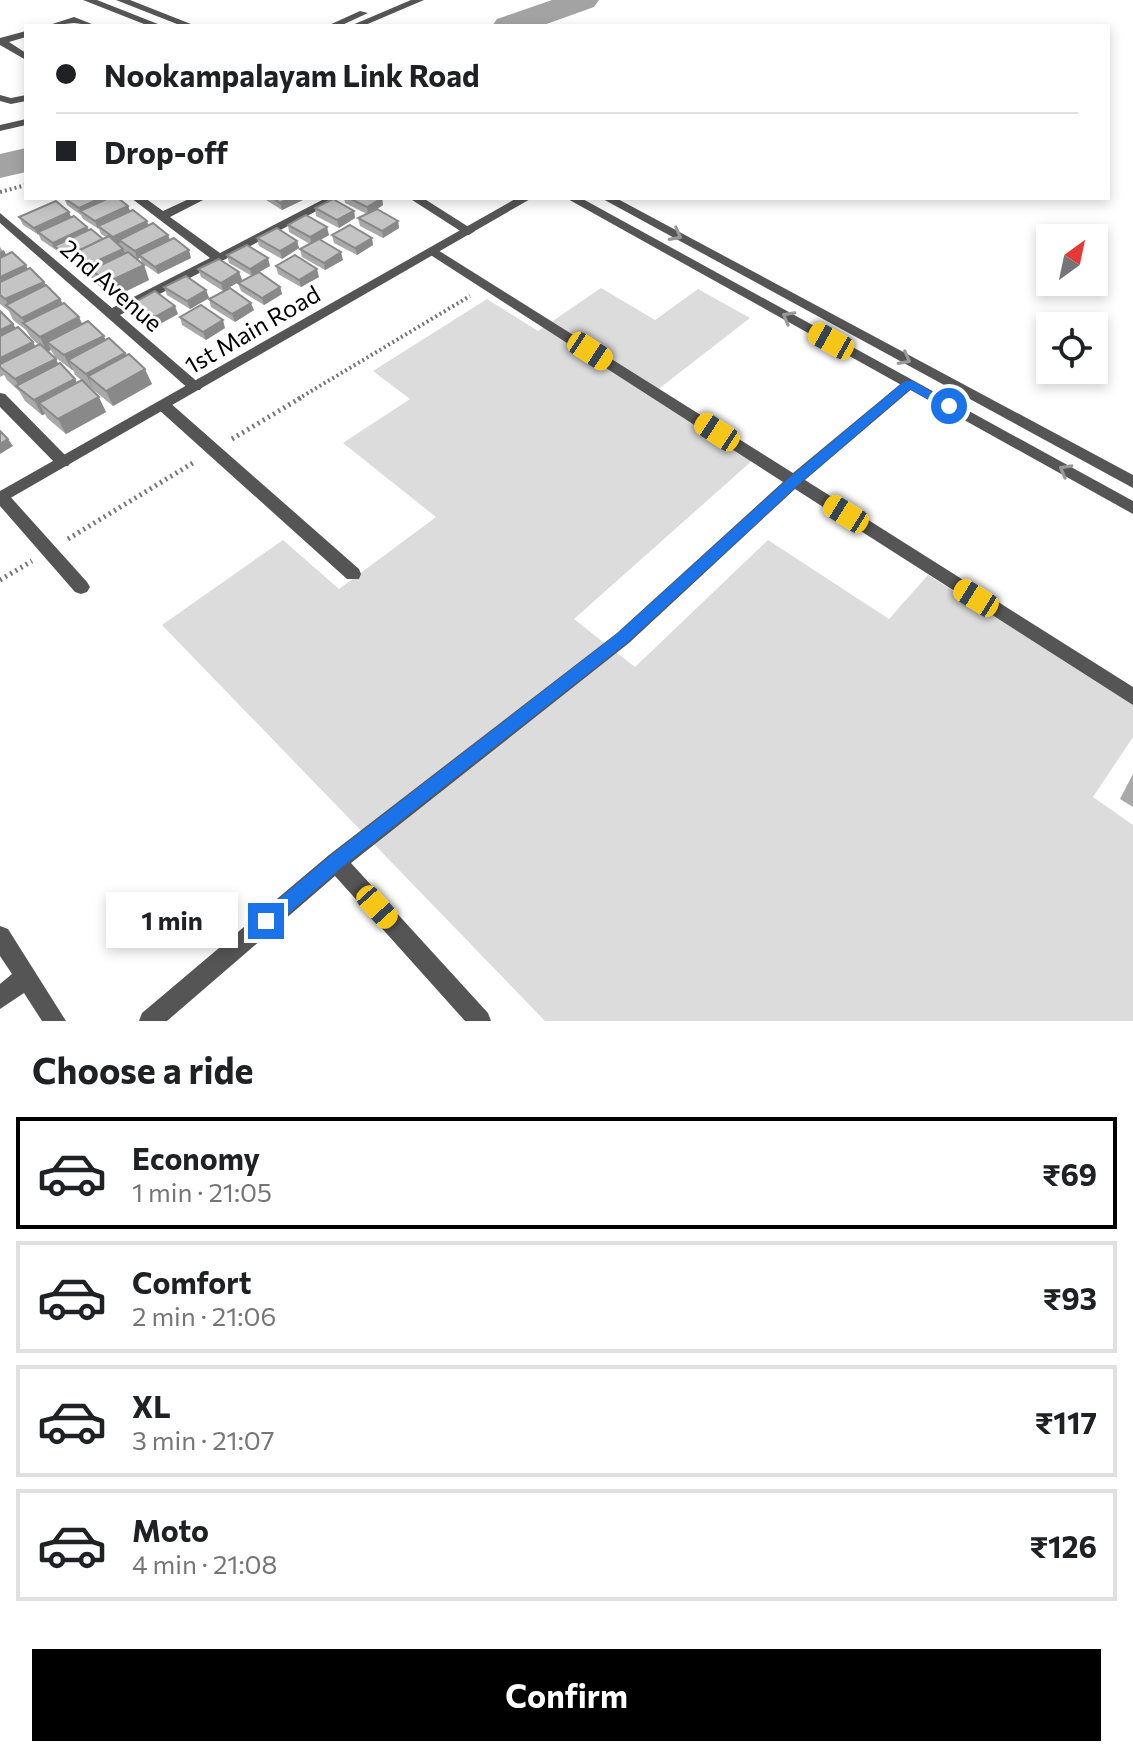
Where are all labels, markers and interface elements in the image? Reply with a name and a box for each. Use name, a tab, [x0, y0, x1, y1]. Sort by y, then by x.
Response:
text: Nookampalayam Link Road	[104, 56, 480, 93]
text: Drop-off	[104, 133, 228, 170]
north arrow	[1036, 224, 1108, 296]
map controls	[1036, 224, 1108, 384]
one-way arrow	[667, 225, 682, 241]
street label: 2nd Avenue	[55, 233, 169, 337]
street label: 1st Main Road	[179, 279, 325, 379]
one-way arrow	[782, 311, 797, 327]
button: locate	[1036, 312, 1108, 384]
car	[804, 319, 858, 363]
car	[563, 328, 617, 374]
one-way arrow	[896, 349, 911, 364]
route start	[931, 388, 967, 424]
car	[690, 409, 744, 455]
one-way arrow	[1059, 464, 1073, 480]
car	[819, 491, 873, 537]
car	[949, 575, 1003, 621]
car	[352, 881, 402, 933]
callout: 1 min	[106, 893, 238, 949]
route end	[248, 903, 284, 939]
text: 1 min	[141, 904, 203, 935]
text: Choose a ride	[32, 1047, 253, 1091]
icon: car	[36, 1137, 108, 1209]
text: Economy	[132, 1139, 260, 1176]
text: ₹69	[1042, 1155, 1097, 1192]
text: 1 min · 21:05	[132, 1176, 272, 1207]
icon: car	[36, 1261, 108, 1333]
text: Comfort	[132, 1263, 251, 1300]
text: ₹93	[1043, 1279, 1097, 1316]
text: 2 min · 21:06	[132, 1300, 276, 1331]
icon: car	[36, 1385, 108, 1457]
text: XL	[132, 1387, 171, 1424]
text: ₹117	[1035, 1403, 1097, 1440]
text: 3 min · 21:07	[132, 1424, 274, 1455]
icon: car	[36, 1509, 108, 1581]
text: Moto	[132, 1511, 209, 1548]
text: ₹126	[1029, 1527, 1097, 1564]
text: 4 min · 21:08	[132, 1548, 277, 1579]
button: Confirm	[32, 1649, 1101, 1741]

